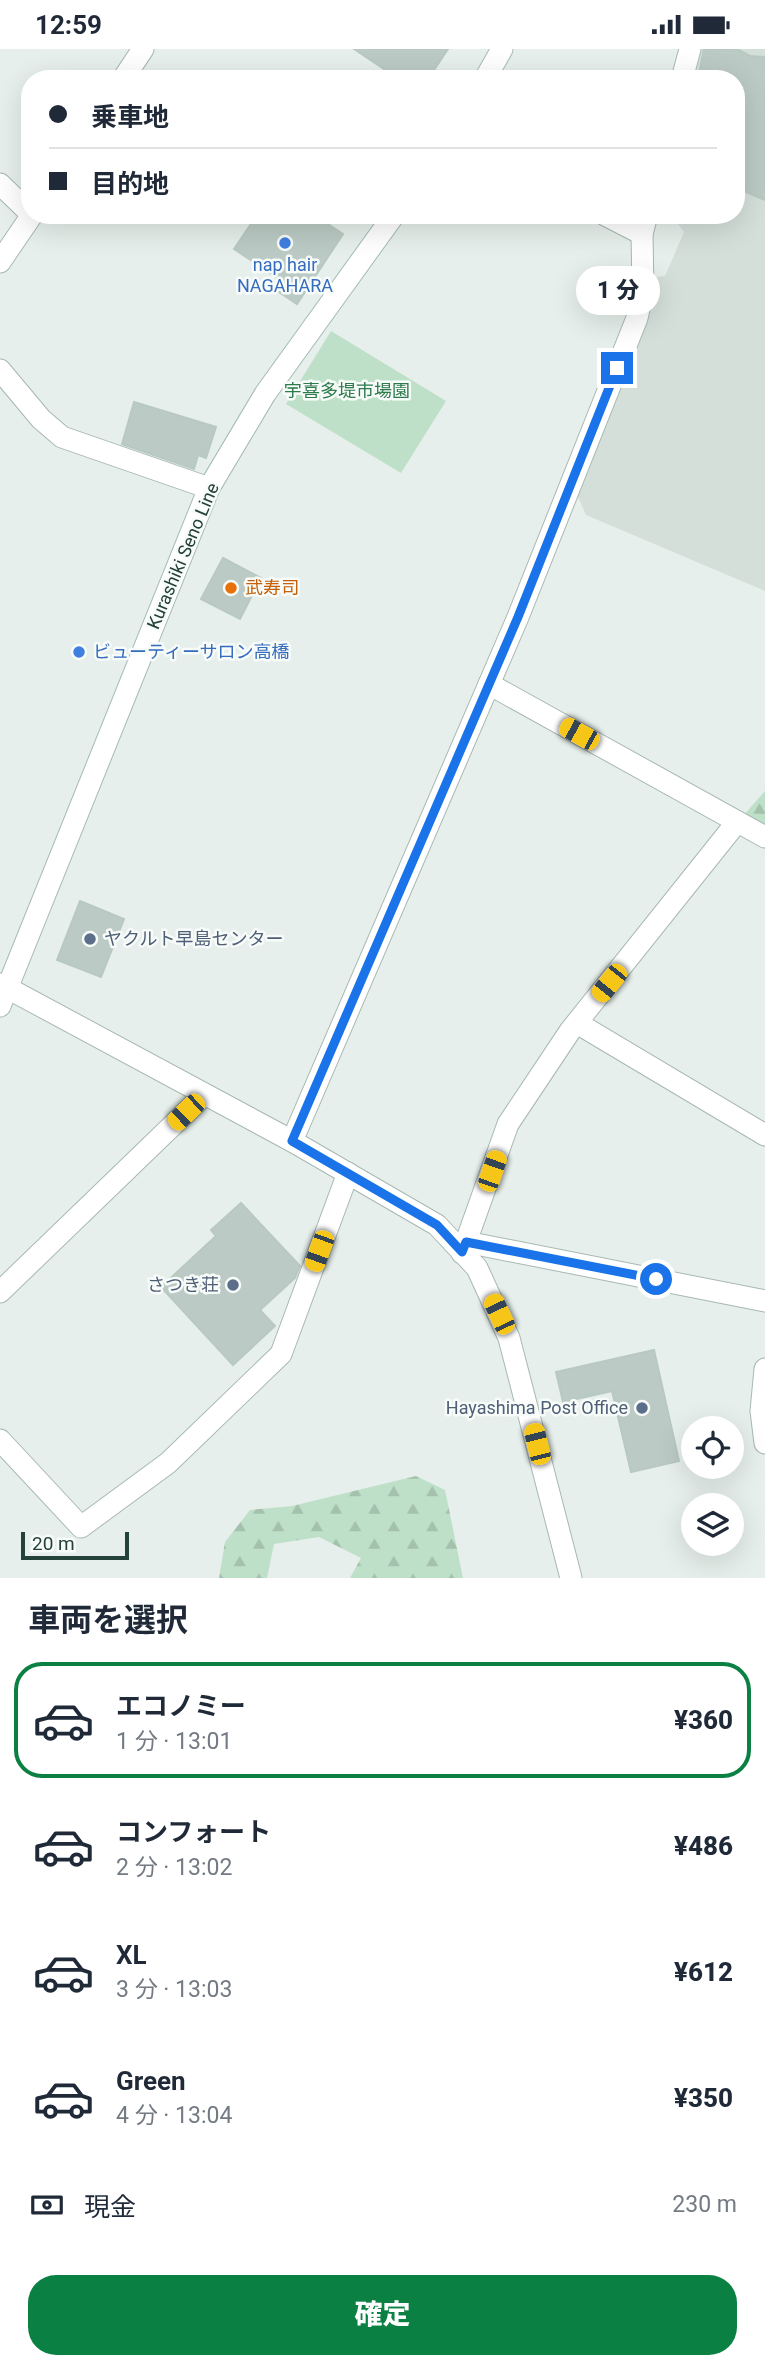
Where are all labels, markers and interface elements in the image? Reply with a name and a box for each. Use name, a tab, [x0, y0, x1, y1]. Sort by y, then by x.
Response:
text: 12:59	[35, 10, 102, 40]
text: 乗車地	[91, 102, 169, 132]
text: 目的地	[91, 169, 169, 199]
marker: nap hair NAGAHARA	[277, 235, 293, 251]
place label: nap hair NAGAHARA	[237, 254, 333, 296]
callout: 1 分	[575, 267, 659, 315]
text: 1 分	[597, 277, 639, 304]
route end	[601, 352, 633, 384]
park label: 宇喜多堤市場園	[284, 380, 410, 401]
street label: Kurashiki Seno Line	[142, 480, 223, 632]
place label: 武寿司	[245, 577, 299, 598]
marker: 武寿司	[223, 580, 239, 596]
place label: ビューティーサロン高橋	[93, 641, 290, 662]
marker: ビューティーサロン高橋	[71, 644, 87, 660]
car	[556, 715, 603, 753]
place label: ヤクルト早島センター	[104, 928, 283, 949]
marker: ヤクルト早島センター	[82, 931, 98, 947]
car	[588, 960, 631, 1006]
car	[164, 1090, 209, 1134]
car	[476, 1148, 509, 1194]
car	[302, 1228, 337, 1274]
route start	[640, 1263, 672, 1295]
place label: さつき荘	[147, 1274, 219, 1295]
marker: さつき荘	[225, 1277, 241, 1293]
car	[481, 1291, 518, 1337]
place label: Hayashima Post Office	[446, 1397, 628, 1418]
marker: Hayashima Post Office	[634, 1400, 650, 1416]
map controls	[681, 1416, 744, 1556]
button: locate	[681, 1416, 744, 1479]
car	[522, 1421, 553, 1467]
button: layers	[681, 1493, 744, 1556]
scale bar	[21, 1529, 130, 1561]
text: 20 m	[32, 1532, 75, 1555]
text: 車両を選択	[28, 1601, 188, 1639]
icon: car	[32, 1689, 95, 1752]
text: エコノミー	[116, 1691, 246, 1721]
text: ¥360	[674, 1705, 733, 1735]
text: 1 分 · 13:01	[116, 1728, 232, 1755]
icon: car	[32, 1815, 95, 1878]
text: コンフォート	[116, 1817, 271, 1847]
text: ¥486	[674, 1831, 733, 1861]
text: 2 分 · 13:02	[116, 1854, 232, 1881]
text: XL	[116, 1940, 147, 1970]
icon: car	[32, 1941, 95, 2004]
text: ¥612	[674, 1957, 733, 1987]
text: 3 分 · 13:03	[116, 1976, 232, 2003]
text: Green	[116, 2066, 186, 2096]
icon: car	[32, 2067, 95, 2130]
text: ¥350	[674, 2083, 733, 2113]
text: 4 分 · 13:04	[116, 2102, 232, 2129]
icon: cash	[28, 2186, 66, 2224]
text: 230 m	[672, 2191, 737, 2218]
text: 現金	[84, 2192, 136, 2222]
button: 確定	[28, 2275, 737, 2355]

